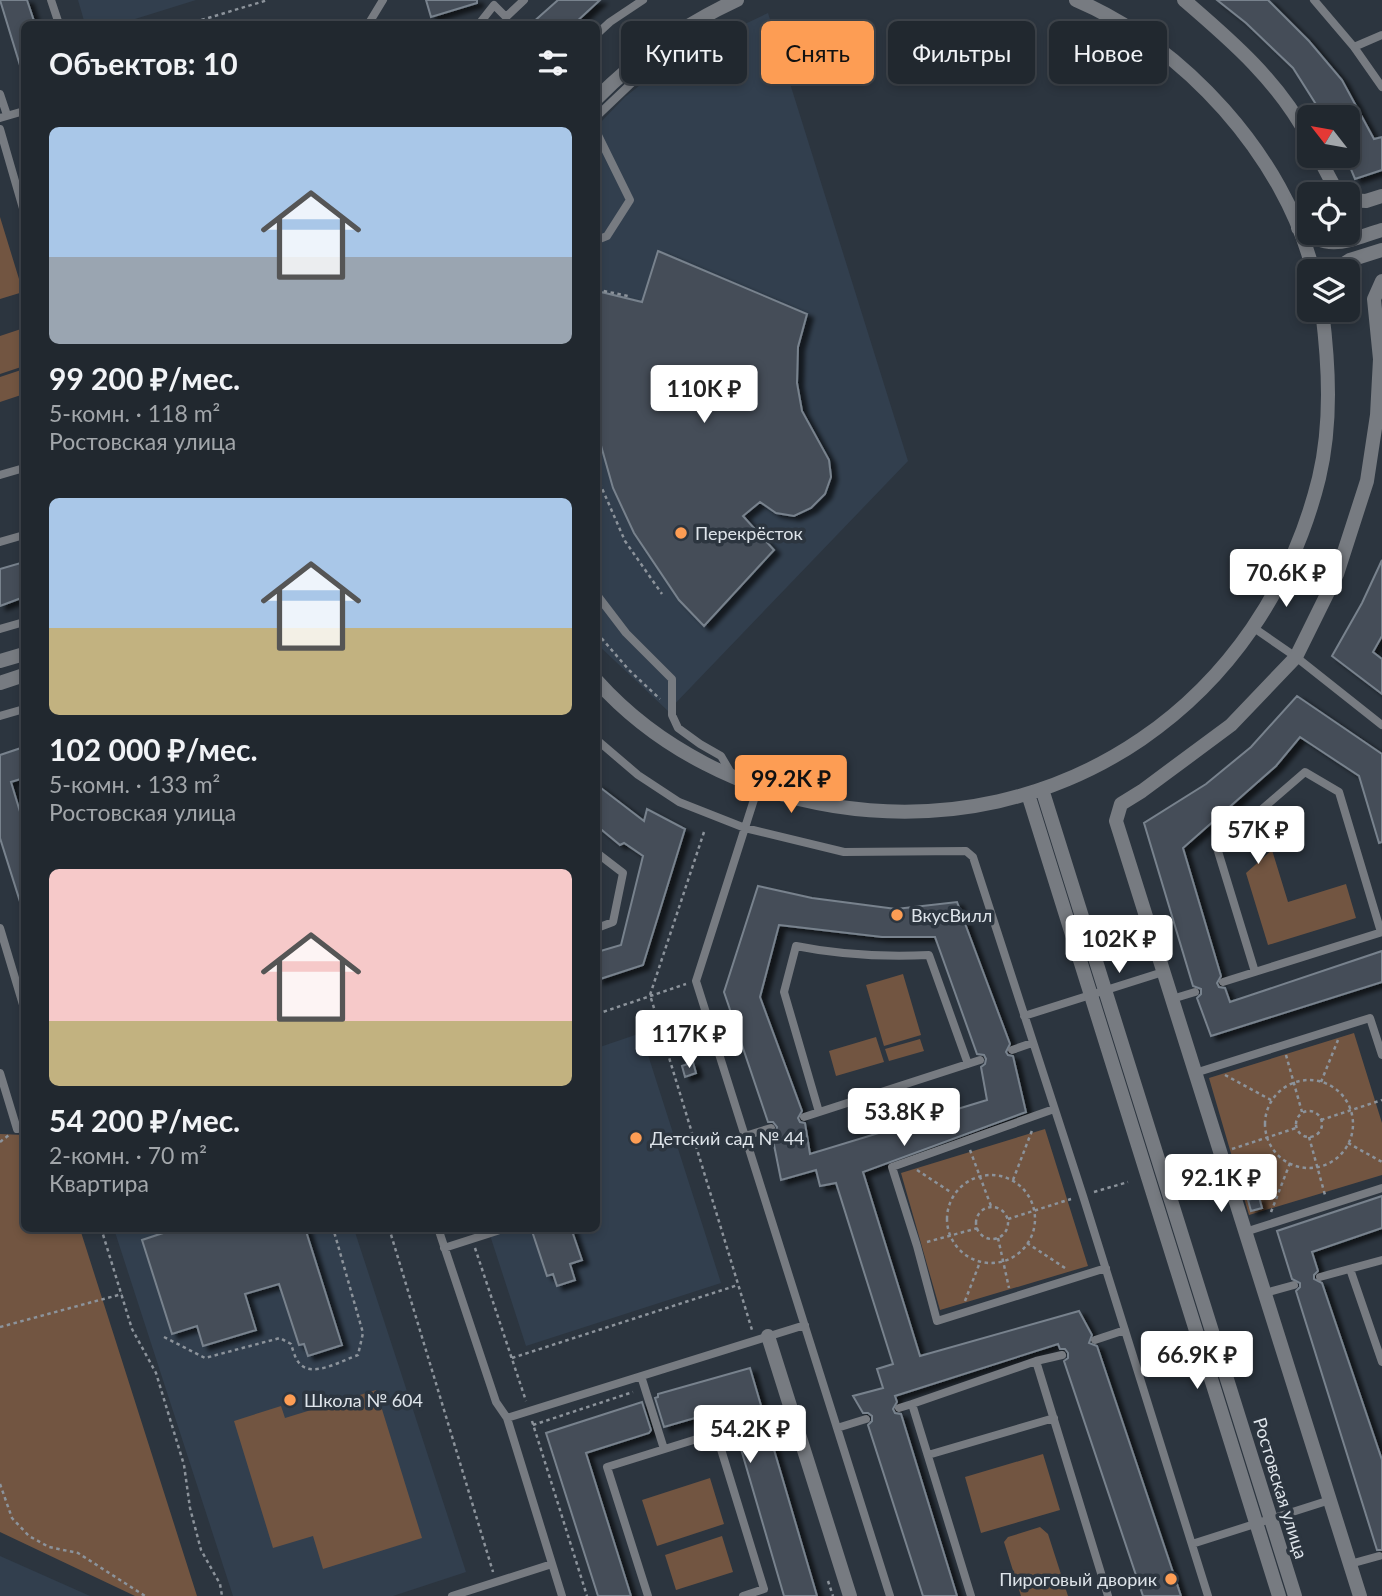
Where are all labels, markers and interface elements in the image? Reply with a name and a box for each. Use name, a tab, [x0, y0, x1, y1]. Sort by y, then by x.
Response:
chip: Купить	[621, 21, 747, 84]
chip: Снять	[761, 21, 874, 84]
chip: Фильтры	[888, 21, 1035, 84]
chip: Новое	[1049, 21, 1167, 84]
icon: filters	[534, 44, 572, 82]
text: Объектов: 10	[49, 45, 238, 81]
north arrow	[1297, 105, 1360, 168]
map controls	[1297, 105, 1360, 322]
icon: home	[248, 172, 374, 298]
button: locate	[1297, 182, 1360, 245]
button: layers	[1297, 259, 1360, 322]
text: 99 200 ₽/мес.	[49, 360, 240, 396]
pin: 110K ₽	[647, 366, 761, 425]
text: 110K ₽	[667, 374, 741, 402]
text: 5-комн. · 118 m²	[49, 399, 220, 427]
text: Ростовская улица	[49, 427, 236, 455]
place label: Перекрёсток	[695, 522, 803, 544]
marker: Перекрёсток	[673, 525, 689, 541]
icon: home	[248, 543, 374, 669]
pin: 70.6K ₽	[1221, 550, 1351, 609]
text: 70.6K ₽	[1246, 558, 1326, 586]
text: 102 000 ₽/мес.	[49, 731, 258, 767]
pin: 99.2K ₽	[726, 756, 856, 815]
text: 99.2K ₽	[751, 764, 831, 792]
text: 5-комн. · 133 m²	[49, 770, 220, 798]
text: Ростовская улица	[49, 798, 236, 826]
pin: 57K ₽	[1209, 806, 1307, 866]
text: 57K ₽	[1227, 815, 1289, 843]
place label: ВкусВилл	[911, 904, 992, 926]
marker: ВкусВилл	[889, 907, 905, 923]
icon: home	[248, 914, 374, 1040]
pin: 102K ₽	[1062, 916, 1176, 975]
text: 102K ₽	[1082, 924, 1156, 952]
pin: 117K ₽	[632, 1010, 746, 1070]
text: 117K ₽	[652, 1019, 726, 1047]
pin: 53.8K ₽	[839, 1088, 969, 1148]
text: 53.8K ₽	[864, 1097, 944, 1125]
text: 54 200 ₽/мес.	[49, 1102, 240, 1138]
place label: Детский сад № 44	[650, 1127, 805, 1149]
marker: Детский сад № 44	[628, 1130, 644, 1146]
text: 2-комн. · 70 m²	[49, 1141, 207, 1169]
pin: 92.1K ₽	[1156, 1154, 1286, 1214]
text: 92.1K ₽	[1181, 1163, 1261, 1191]
text: Квартира	[49, 1169, 149, 1197]
pin: 66.9K ₽	[1132, 1332, 1262, 1391]
text: 66.9K ₽	[1157, 1340, 1237, 1368]
place label: Школа № 604	[304, 1389, 423, 1411]
marker: Школа № 604	[282, 1392, 298, 1408]
pin: 54.2K ₽	[685, 1406, 815, 1465]
text: 54.2K ₽	[710, 1414, 790, 1442]
street label: Ростовская улица	[1249, 1415, 1313, 1561]
place label: Пироговый дворик	[999, 1568, 1158, 1590]
marker: Пироговый дворик	[1163, 1571, 1179, 1587]

